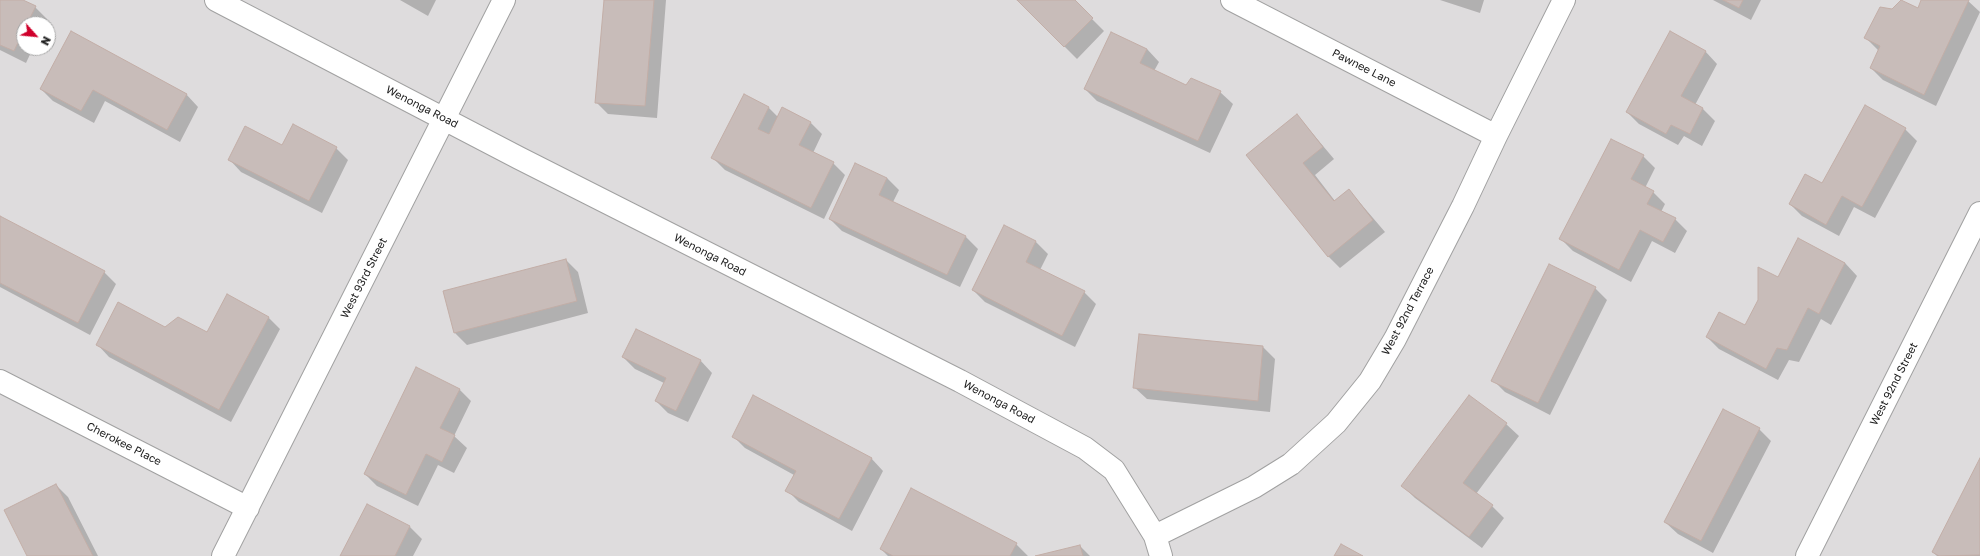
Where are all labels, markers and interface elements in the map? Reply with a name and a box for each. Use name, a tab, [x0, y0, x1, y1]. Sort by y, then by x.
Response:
north arrow	[16, 16, 56, 56]
text: N	[39, 35, 54, 48]
street label: Pawnee Lane	[1330, 46, 1398, 90]
street label: Wenonga Road	[384, 83, 460, 131]
street label: Wenonga Road	[672, 231, 748, 279]
street label: West 93rd Street	[338, 235, 390, 321]
street label: West 92nd Terrace	[1379, 265, 1437, 357]
street label: West 92nd Street	[1867, 340, 1921, 428]
street label: Wenonga Road	[961, 378, 1037, 426]
street label: Cherokee Place	[84, 419, 164, 469]

